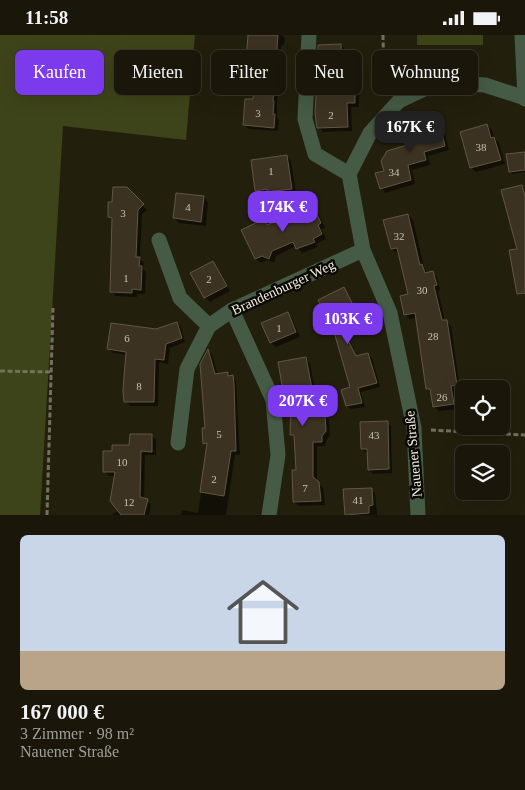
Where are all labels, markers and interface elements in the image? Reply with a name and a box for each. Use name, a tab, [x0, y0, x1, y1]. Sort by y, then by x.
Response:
text: 11:58	[25, 7, 68, 28]
chip: Kaufen	[15, 50, 104, 95]
chip: Mieten	[114, 50, 201, 95]
chip: Filter	[211, 50, 286, 95]
chip: Neu	[296, 50, 362, 95]
chip: Wohnung	[372, 50, 478, 95]
house number: 3	[255, 107, 261, 119]
house number: 2	[328, 109, 334, 121]
pin: 167K €	[369, 111, 451, 153]
text: 167K €	[386, 118, 434, 135]
house number: 38	[476, 141, 487, 153]
house number: 1	[268, 165, 274, 177]
house number: 34	[389, 166, 400, 178]
pin: 174K €	[242, 191, 324, 233]
text: 174K €	[259, 198, 307, 215]
house number: 4	[185, 201, 191, 213]
house number: 3	[120, 207, 126, 219]
house number: 32	[394, 230, 405, 242]
street label: Brandenburger Weg	[229, 257, 337, 318]
house number: 1	[123, 272, 129, 284]
house number: 2	[206, 273, 212, 285]
house number: 30	[417, 284, 428, 296]
pin: 103K €	[307, 303, 389, 345]
text: 103K €	[324, 310, 372, 327]
house number: 1	[276, 322, 282, 334]
house number: 28	[428, 330, 439, 342]
house number: 6	[124, 332, 130, 344]
house number: 8	[136, 380, 142, 392]
map controls	[455, 380, 510, 500]
button: locate	[455, 380, 510, 435]
pin: 207K €	[262, 385, 344, 427]
house number: 26	[437, 391, 448, 403]
text: 207K €	[279, 392, 327, 409]
street label: Nauener Straße	[402, 410, 425, 498]
house number: 5	[216, 428, 222, 440]
house number: 43	[369, 429, 380, 441]
button: layers	[455, 445, 510, 500]
house number: 10	[117, 456, 128, 468]
house number: 2	[211, 473, 217, 485]
house number: 7	[302, 482, 308, 494]
house number: 41	[353, 494, 364, 506]
house number: 12	[124, 496, 135, 508]
icon: home	[218, 567, 308, 657]
text: 167 000 €	[20, 700, 104, 724]
text: 3 Zimmer · 98 m²	[20, 725, 134, 742]
text: Nauener Straße	[20, 743, 119, 760]

